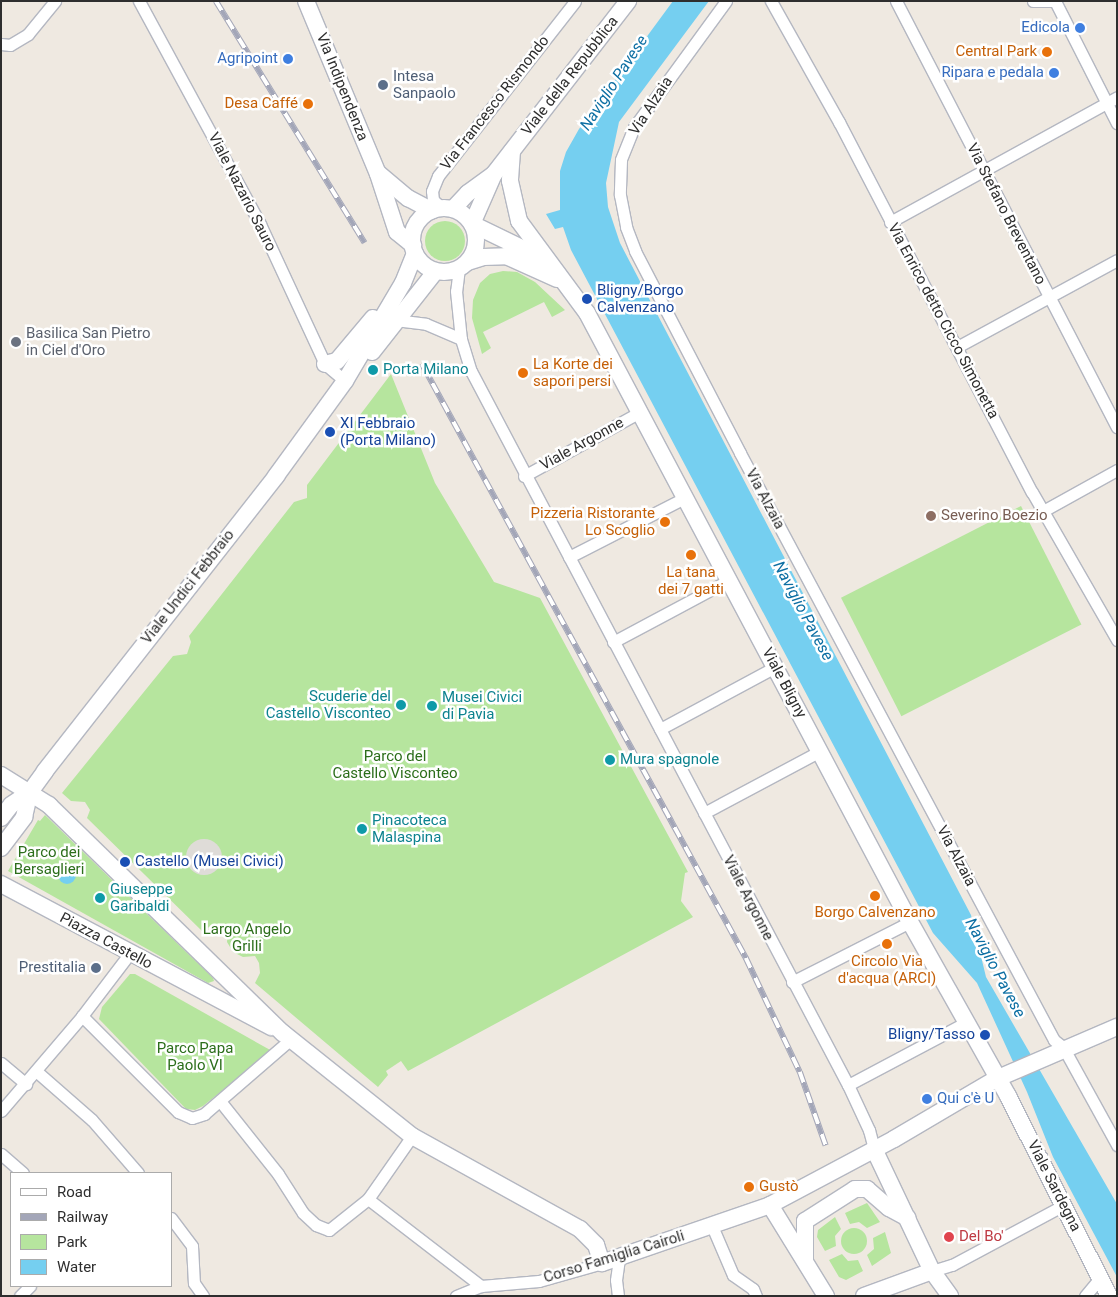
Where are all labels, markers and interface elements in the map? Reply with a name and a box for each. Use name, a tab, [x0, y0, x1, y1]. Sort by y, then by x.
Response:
street label: Viale della Repubblica	[518, 13, 622, 139]
place label: Edicola	[1021, 19, 1070, 37]
marker: Edicola	[1074, 22, 1086, 34]
street label: Via Indipendenza	[312, 31, 372, 143]
street label: Via Francesco Rismondo	[437, 32, 553, 174]
water label: Naviglio Pavese	[576, 32, 652, 134]
place label: Central Park	[956, 43, 1037, 61]
marker: Central Park	[1041, 46, 1053, 58]
place label: Agripoint	[217, 50, 278, 68]
marker: Agripoint	[282, 53, 294, 65]
place label: Ripara e pedala	[941, 64, 1044, 82]
place label: Intesa Sanpaolo	[393, 67, 456, 102]
marker: Ripara e pedala	[1048, 67, 1060, 79]
street label: Via Alzaia	[626, 73, 676, 139]
marker: Intesa Sanpaolo	[377, 79, 389, 91]
place label: Desa Caffé	[224, 95, 298, 113]
marker: Desa Caffé	[302, 98, 314, 110]
street label: Viale Nazario Sauro	[204, 130, 280, 254]
street label: Via Stefano Breventano	[963, 140, 1049, 288]
street label: Via Enrico detto Cicco Simonetta	[884, 220, 1002, 422]
place label: Bligny/Borgo Calvenzano	[597, 281, 683, 316]
marker: Bligny/Borgo Calvenzano	[581, 293, 593, 305]
place label: Basilica San Pietro in Ciel d'Oro	[26, 324, 150, 359]
marker: Basilica San Pietro in Ciel d'Oro	[10, 336, 22, 348]
place label: La Korte dei sapori persi	[533, 355, 613, 390]
place label: Porta Milano	[383, 361, 469, 379]
marker: Porta Milano	[367, 364, 379, 376]
marker: La Korte dei sapori persi	[517, 367, 529, 379]
place label: XI Febbraio (Porta Milano)	[340, 414, 436, 449]
street label: Viale Argonne	[537, 414, 627, 474]
marker: XI Febbraio (Porta Milano)	[324, 426, 336, 438]
street label: Via Alzaia	[742, 466, 788, 532]
place label: Pizzeria Ristorante Lo Scoglio	[531, 504, 655, 539]
place label: Severino Boezio	[941, 507, 1048, 525]
marker: Severino Boezio	[925, 510, 937, 522]
marker: Pizzeria Ristorante Lo Scoglio	[659, 516, 671, 528]
street label: Viale Undici Febbraio	[138, 526, 238, 648]
marker: La tana dei 7 gatti	[685, 549, 697, 561]
water label: Naviglio Pavese	[769, 558, 837, 664]
place label: La tana dei 7 gatti	[658, 563, 724, 598]
street label: Viale Bligny	[758, 645, 810, 721]
place label: Scuderie del Castello Visconteo	[266, 687, 391, 722]
place label: Musei Civici di Pavia	[442, 688, 522, 723]
marker: Scuderie del Castello Visconteo	[395, 699, 407, 711]
marker: Musei Civici di Pavia	[426, 700, 438, 712]
park label: Parco del Castello Visconteo	[332, 747, 458, 782]
place label: Mura spagnole	[620, 751, 719, 769]
marker: Mura spagnole	[604, 754, 616, 766]
place label: Pinacoteca Malaspina	[372, 811, 447, 846]
marker: Pinacoteca Malaspina	[356, 823, 368, 835]
street label: Via Alzaia	[933, 823, 979, 889]
park label: Parco dei Bersaglieri	[14, 843, 84, 878]
place label: Castello (Musei Civici)	[135, 853, 284, 871]
street label: Viale Argonne	[719, 853, 777, 943]
marker: Castello (Musei Civici)	[119, 856, 131, 868]
place label: Giuseppe Garibaldi	[110, 880, 173, 915]
marker: Borgo Calvenzano	[869, 890, 881, 902]
marker: Giuseppe Garibaldi	[94, 892, 106, 904]
place label: Borgo Calvenzano	[815, 904, 935, 922]
street label: Piazza Castello	[57, 909, 155, 973]
water label: Naviglio Pavese	[961, 915, 1029, 1021]
park label: Largo Angelo Grilli	[203, 920, 291, 955]
marker: Circolo Via d'acqua (ARCI)	[881, 938, 893, 950]
place label: Circolo Via d'acqua (ARCI)	[838, 952, 936, 987]
place label: Prestitalia	[19, 959, 86, 977]
marker: Prestitalia	[90, 962, 102, 974]
place label: Bligny/Tasso	[888, 1026, 975, 1044]
marker: Bligny/Tasso	[979, 1029, 991, 1041]
park label: Parco Papa Paolo VI	[157, 1039, 233, 1074]
place label: Qui c'è U	[937, 1090, 994, 1108]
marker: Qui c'è U	[921, 1093, 933, 1105]
street label: Viale Sardegna	[1023, 1137, 1085, 1235]
legend	[10, 1172, 172, 1287]
place label: Gustò	[759, 1178, 799, 1196]
marker: Gustò	[743, 1181, 755, 1193]
text: Road	[57, 1183, 91, 1201]
text: Railway	[57, 1208, 108, 1226]
street label: Corso Famiglia Cairoli	[541, 1227, 687, 1287]
place label: Del Bo'	[959, 1228, 1004, 1246]
marker: Del Bo'	[943, 1231, 955, 1243]
text: Park	[57, 1233, 87, 1251]
text: Water	[57, 1258, 96, 1276]

